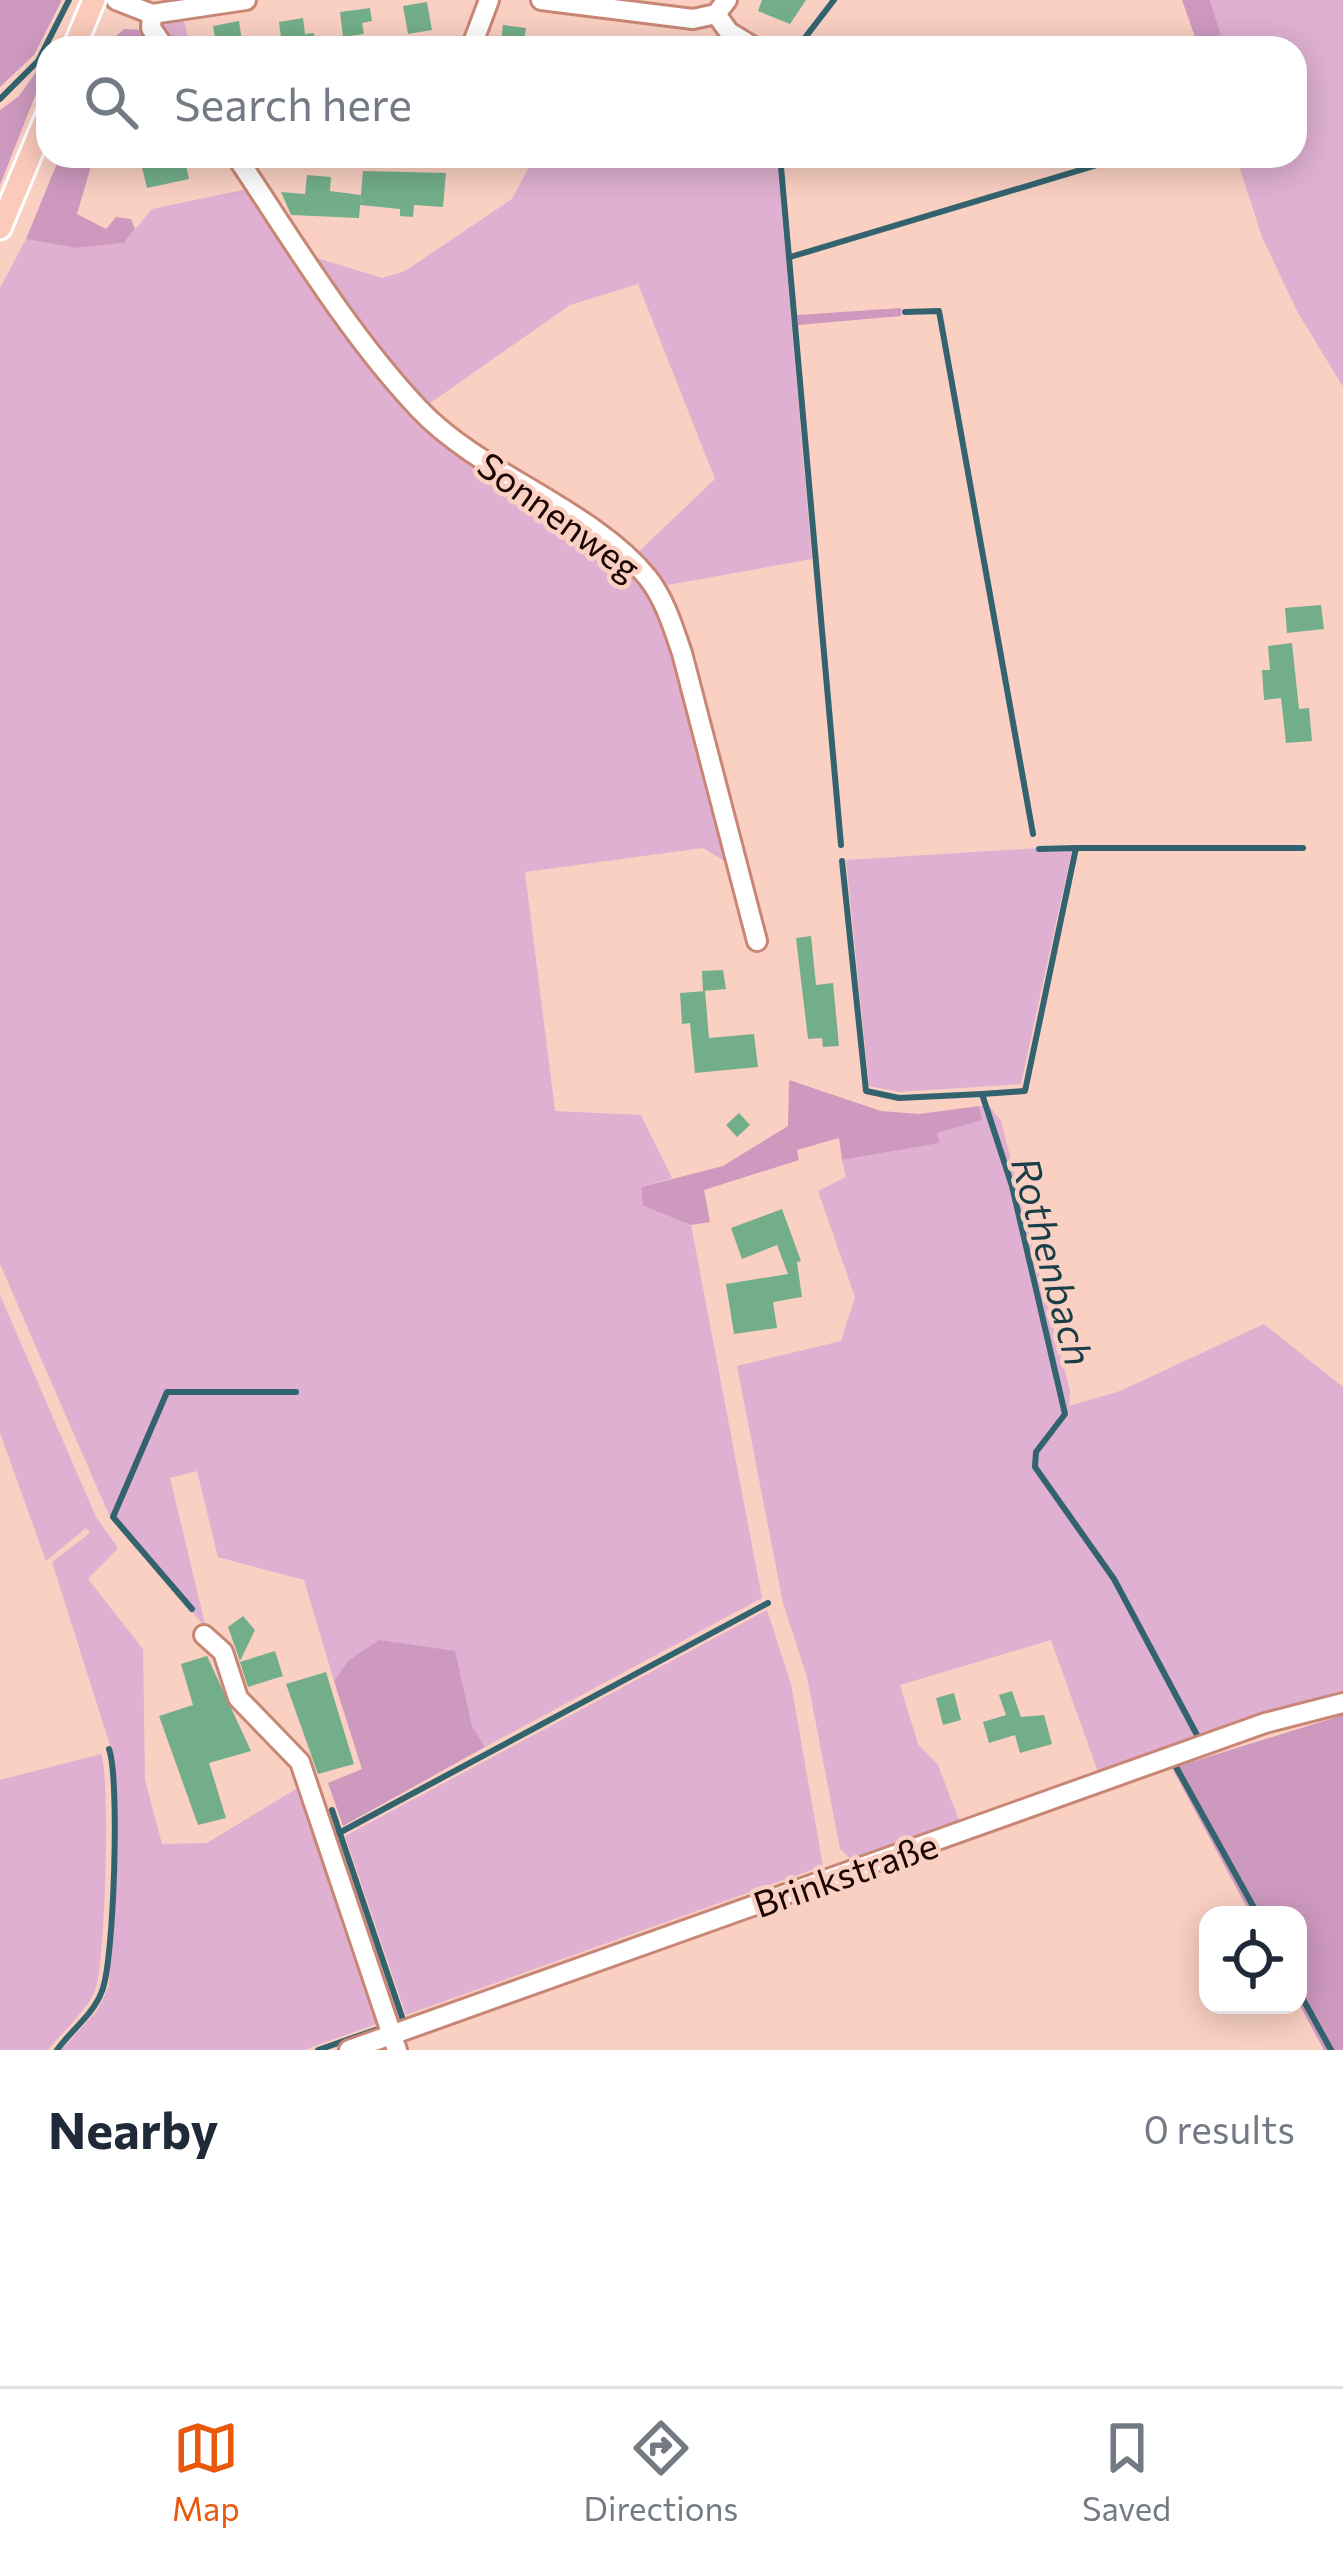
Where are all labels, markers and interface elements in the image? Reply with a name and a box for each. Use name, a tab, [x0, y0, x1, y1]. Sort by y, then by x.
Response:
search box	[36, 36, 1307, 168]
icon: search	[78, 69, 144, 135]
text: Search here	[174, 75, 412, 130]
street label: Sonnenweg	[470, 441, 650, 589]
water label: Rothenbach	[1003, 1152, 1105, 1370]
street label: Brinkstraße	[747, 1821, 943, 1925]
map controls	[1199, 1906, 1307, 2014]
button: locate	[1199, 1906, 1307, 2014]
text: Nearby	[48, 2097, 218, 2160]
text: 0 results	[1143, 2104, 1295, 2152]
tab: Map	[172, 2415, 240, 2528]
tab: Directions	[584, 2415, 738, 2528]
tab: Saved	[1082, 2415, 1171, 2528]

